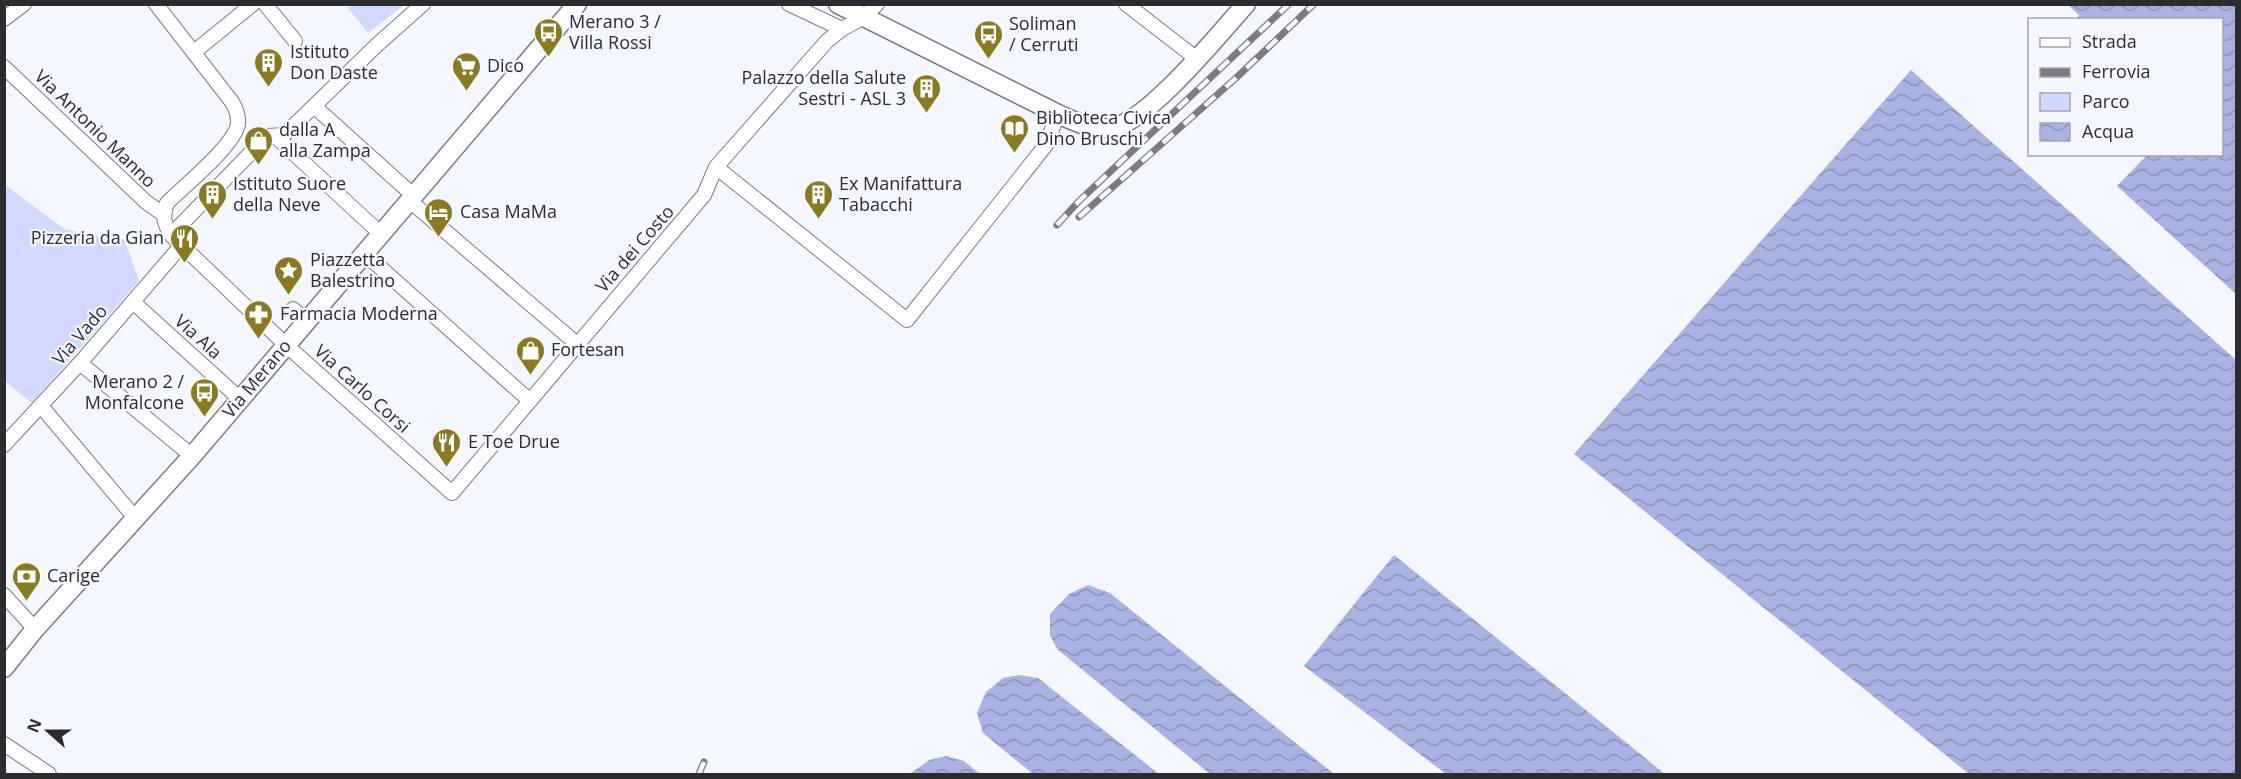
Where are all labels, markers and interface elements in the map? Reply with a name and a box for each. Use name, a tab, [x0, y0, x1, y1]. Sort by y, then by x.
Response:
place label: Merano 3 / Villa Rossi	[569, 9, 661, 54]
place label: Soliman / Cerruti	[1009, 11, 1078, 56]
bus stop icon: Merano 3 / Villa Rossi	[532, 16, 564, 58]
bus stop icon: Soliman / Cerruti	[972, 18, 1004, 60]
legend	[2028, 18, 2223, 156]
text: Strada	[2082, 29, 2137, 53]
place label: Istituto Don Daste	[290, 39, 378, 84]
building icon: Istituto Don Daste	[253, 46, 285, 88]
supermarket icon: Dico	[450, 50, 482, 92]
place label: Dico	[487, 53, 524, 77]
text: Ferrovia	[2082, 59, 2150, 83]
street label: Via Antonio Manno	[30, 64, 162, 192]
place label: Palazzo della Salute Sestri - ASL 3	[741, 65, 906, 110]
building icon: Palazzo della Salute Sestri - ASL 3	[911, 72, 943, 114]
text: Parco	[2082, 89, 2130, 113]
place label: Biblioteca Civica Dino Bruschi	[1036, 105, 1171, 150]
library icon: Biblioteca Civica Dino Bruschi	[999, 112, 1031, 154]
place label: dalla A alla Zampa	[279, 117, 371, 162]
text: Acqua	[2082, 119, 2134, 143]
shop icon: dalla A alla Zampa	[242, 124, 274, 166]
place label: Istituto Suore della Neve	[233, 171, 346, 216]
place label: Ex Manifattura Tabacchi	[839, 171, 962, 216]
building icon: Istituto Suore della Neve	[196, 178, 228, 220]
building icon: Ex Manifattura Tabacchi	[802, 178, 834, 220]
hotel icon: Casa MaMa	[423, 196, 455, 238]
place label: Casa MaMa	[460, 199, 557, 223]
street label: Via dei Costo	[590, 200, 679, 297]
restaurant icon: Pizzeria da Gian	[169, 222, 201, 264]
place label: Pizzeria da Gian	[31, 225, 164, 249]
place label: Piazzetta Balestrino	[310, 247, 395, 292]
place icon: Piazzetta Balestrino	[273, 254, 305, 296]
pharmacy icon: Farmacia Moderna	[243, 298, 275, 340]
street label: Via Vado	[46, 299, 112, 370]
place label: Farmacia Moderna	[280, 301, 438, 325]
street label: Via Ala	[170, 309, 227, 364]
street label: Via Merano	[216, 334, 296, 423]
shop icon: Fortesan	[514, 334, 546, 376]
place label: Fortesan	[551, 337, 625, 361]
street label: Via Carlo Corsi	[310, 339, 416, 438]
place label: Merano 2 / Monfalcone	[85, 369, 184, 414]
bus stop icon: Merano 2 / Monfalcone	[189, 376, 221, 418]
restaurant icon: E Toe Drue	[431, 426, 463, 468]
place label: E Toe Drue	[468, 429, 560, 453]
bank icon: Carige	[10, 560, 42, 602]
place label: Carige	[47, 563, 100, 587]
north arrow	[18, 701, 78, 761]
text: N	[21, 716, 47, 736]

